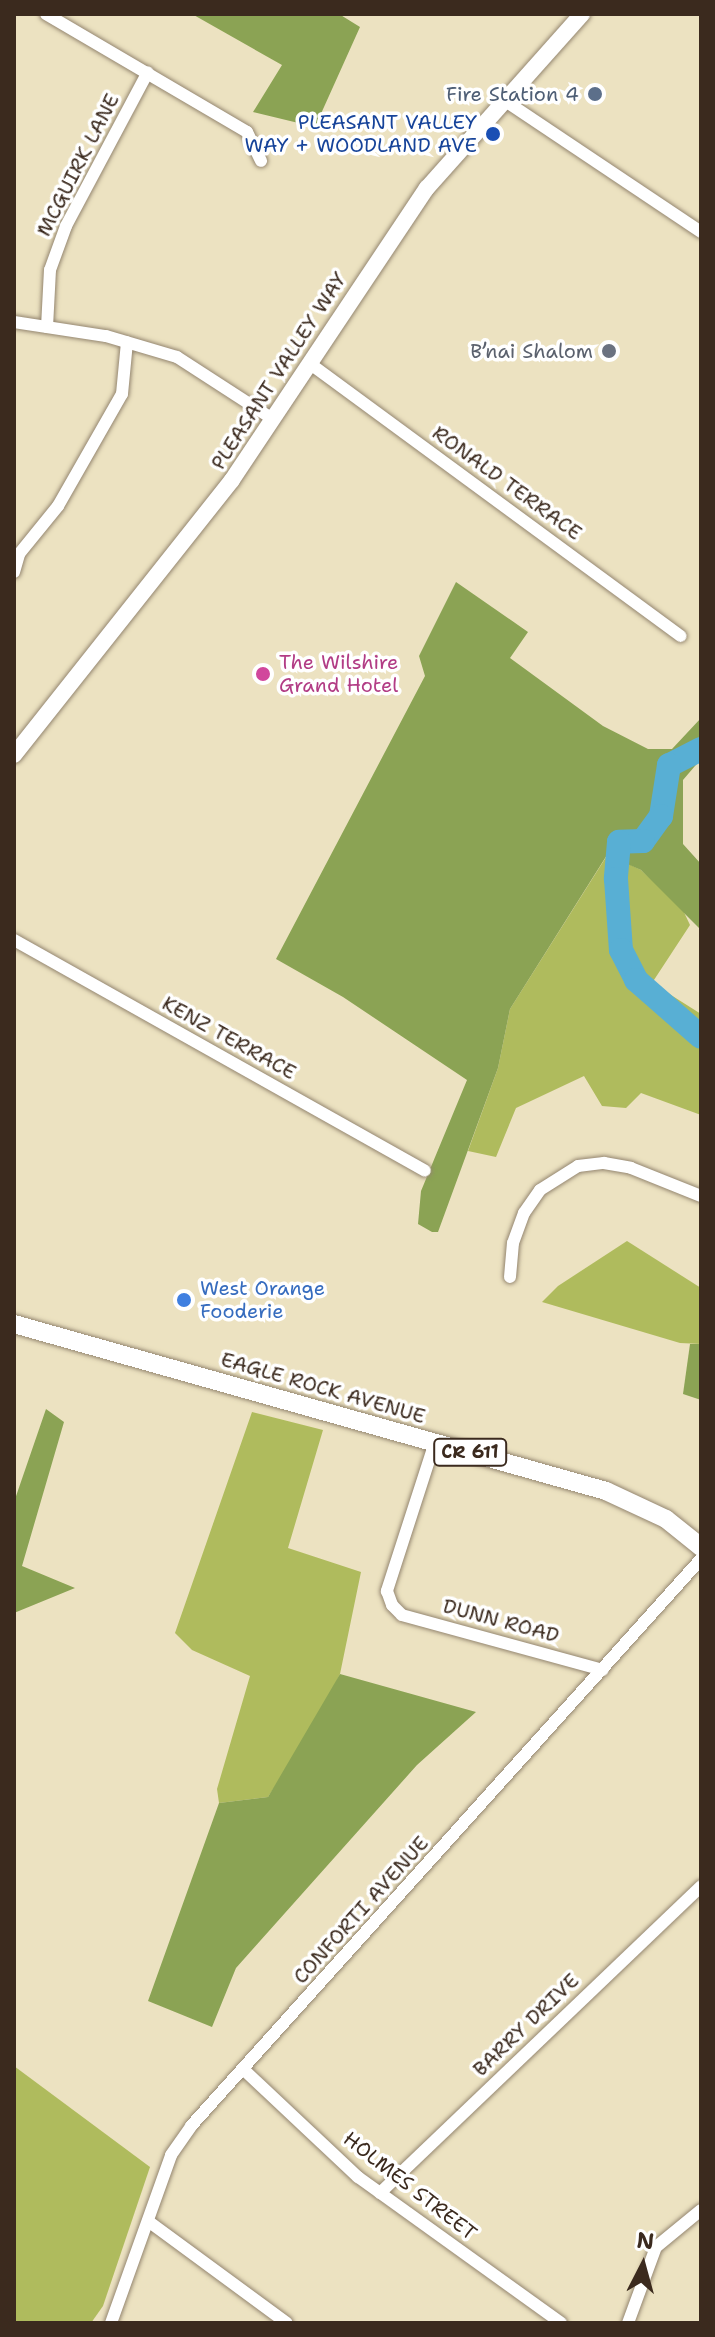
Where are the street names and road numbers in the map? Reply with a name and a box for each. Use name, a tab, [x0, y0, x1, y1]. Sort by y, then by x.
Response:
street label: MCGUIRK LANE	[32, 90, 124, 240]
street label: PLEASANT VALLEY WAY	[206, 268, 352, 474]
street label: RONALD TERRACE	[428, 421, 586, 545]
street label: KENZ TERRACE	[158, 991, 300, 1085]
street label: EAGLE ROCK AVENUE	[218, 1347, 428, 1429]
road number: CR 611	[432, 1438, 508, 1466]
street label: DUNN ROAD	[440, 1594, 562, 1648]
street label: CONFORTI AVENUE	[288, 1831, 434, 1989]
street label: BARRY DRIVE	[468, 1969, 584, 2081]
street label: HOLMES STREET	[339, 2127, 481, 2245]

